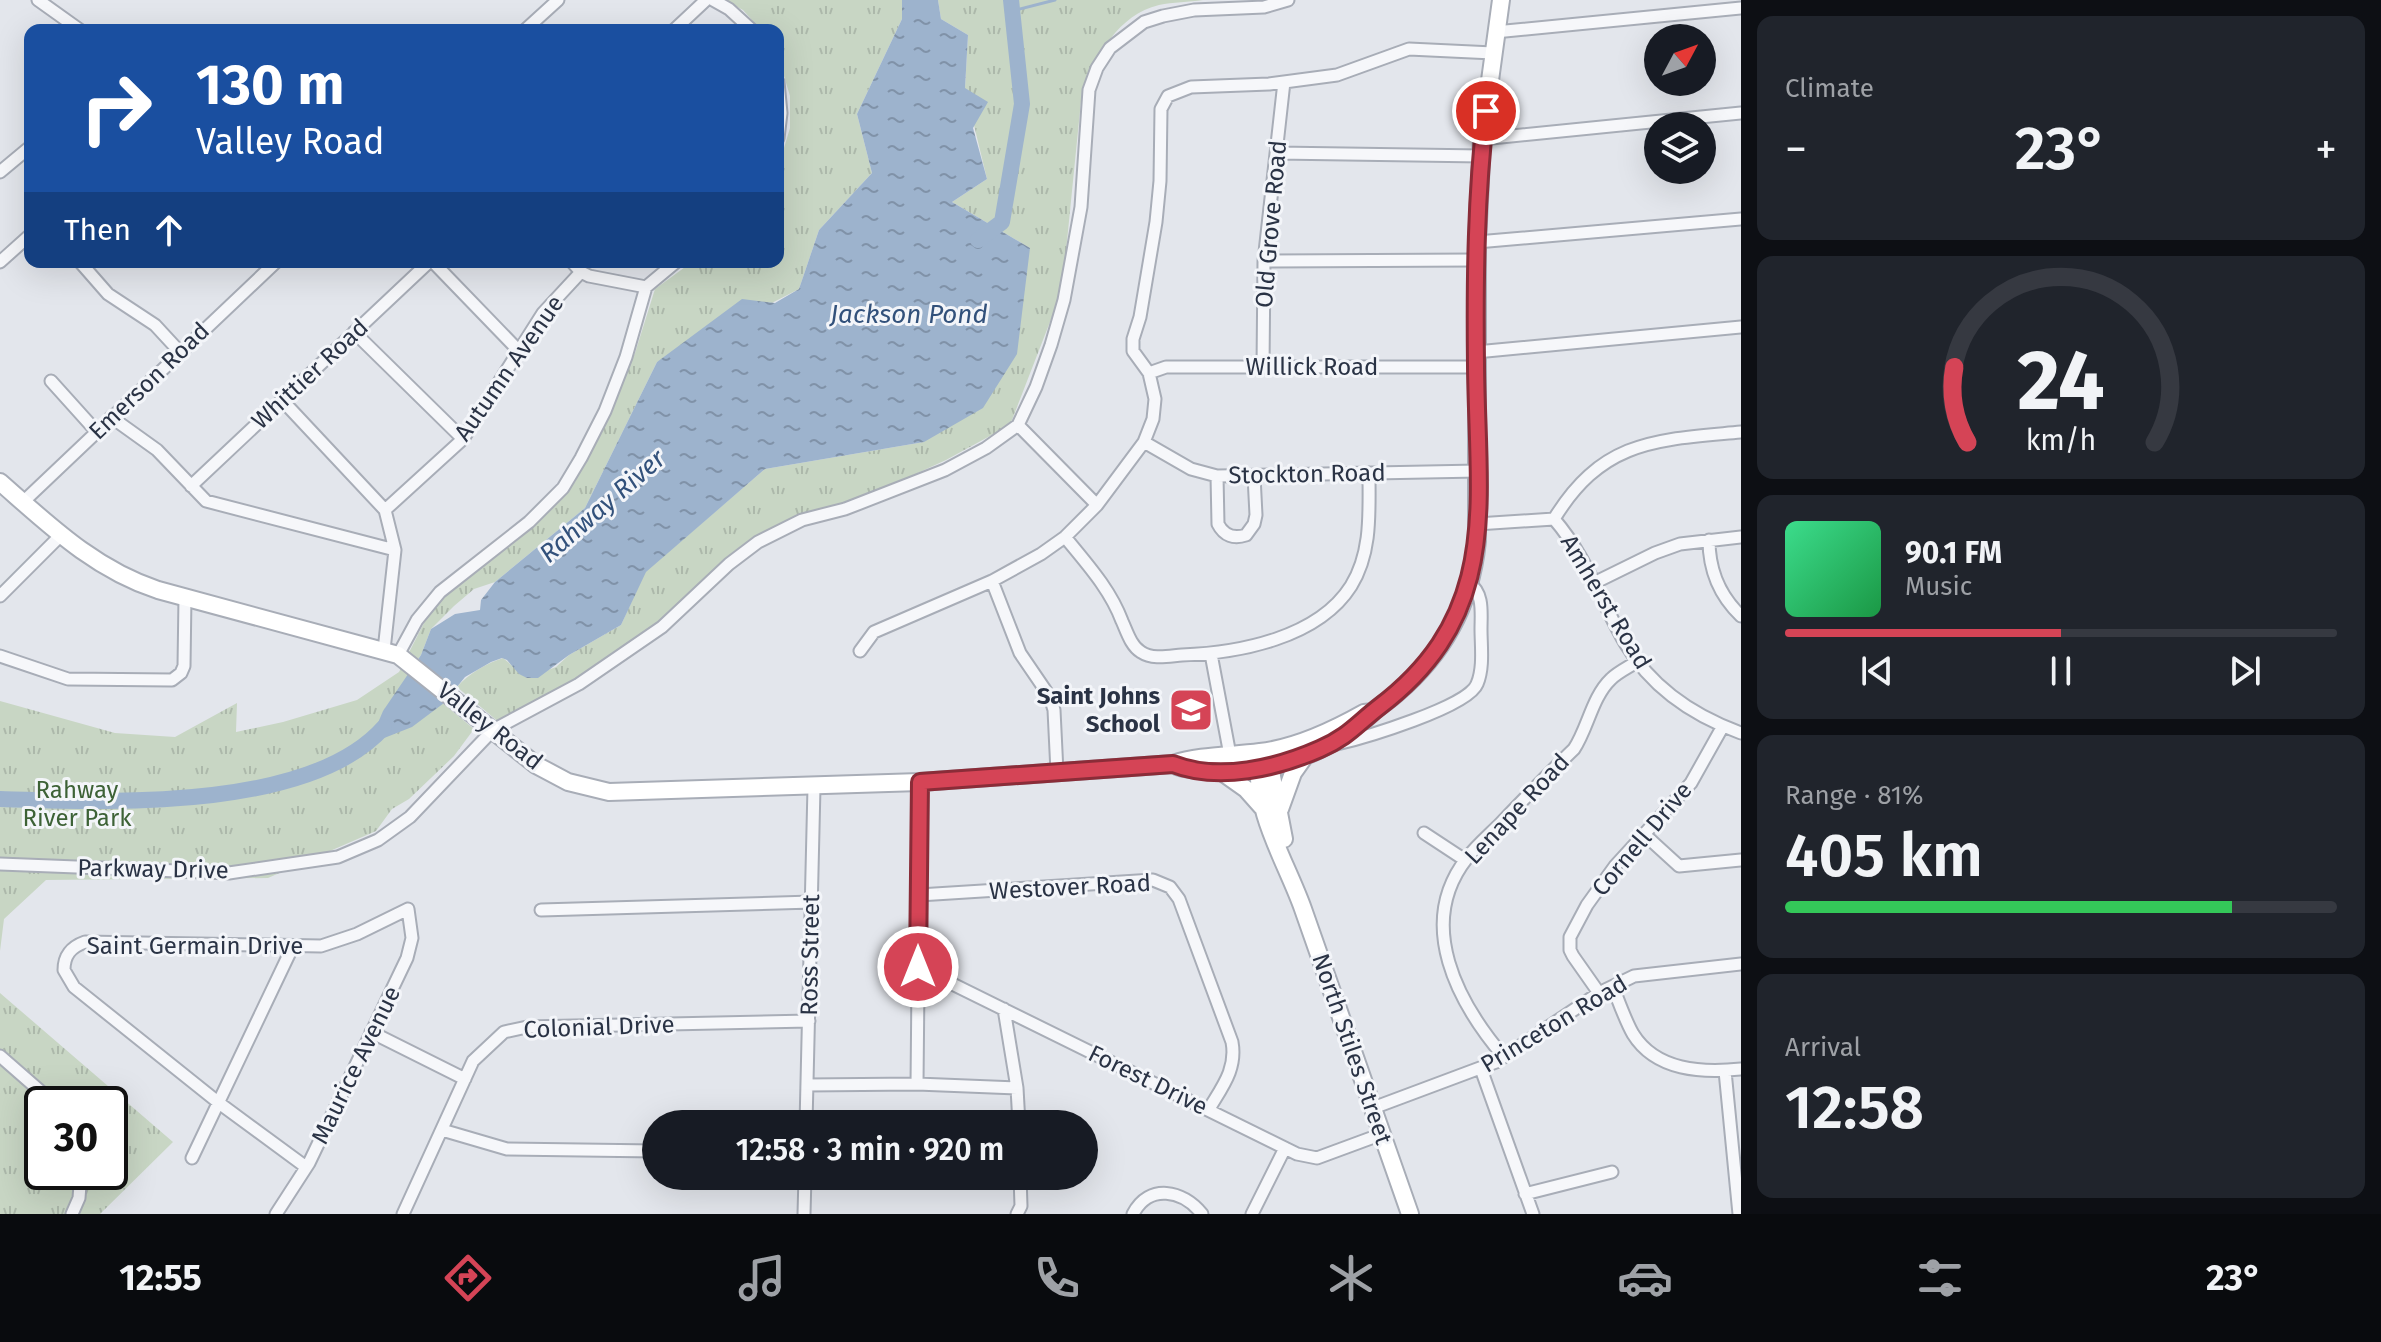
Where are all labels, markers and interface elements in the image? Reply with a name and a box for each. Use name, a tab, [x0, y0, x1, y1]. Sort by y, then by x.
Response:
north arrow	[1644, 24, 1716, 96]
map controls	[1644, 24, 1716, 184]
text: 130 m	[196, 52, 344, 119]
icon: right	[64, 56, 168, 160]
text: Climate	[1785, 73, 1874, 104]
pin	[1452, 77, 1520, 145]
icon: arrive	[1464, 89, 1508, 133]
button: layers	[1644, 112, 1716, 184]
text: 23°	[2015, 113, 2107, 185]
text: Valley Road	[196, 120, 384, 164]
text: −	[1785, 123, 1807, 176]
text: +	[2315, 123, 2337, 176]
street label: Old Grove Road	[1250, 139, 1292, 309]
icon: ahead	[147, 208, 191, 252]
text: Then	[64, 212, 131, 248]
street label: Autumn Avenue	[448, 290, 570, 446]
water label: Jackson Pond	[828, 299, 988, 330]
street label: Whittier Road	[246, 313, 374, 435]
street label: Emerson Road	[83, 317, 215, 445]
text: 24	[2017, 331, 2105, 431]
street label: Willick Road	[1246, 353, 1378, 381]
text: km/h	[2026, 424, 2096, 459]
water label: Rahway River	[533, 443, 672, 569]
street label: Stockton Road	[1228, 459, 1386, 489]
street label: Amherst Road	[1555, 530, 1657, 674]
text: 90.1 FM	[1905, 535, 2002, 571]
text: Music	[1905, 571, 1972, 602]
icon: previous	[1855, 649, 1899, 693]
icon: pause	[2039, 649, 2083, 693]
icon: next	[2223, 649, 2267, 693]
street label: Valley Road	[432, 676, 548, 776]
place label: Saint Johns School	[1037, 682, 1161, 738]
school or university icon: Saint Johns School	[1167, 686, 1215, 734]
street label: Lenape Road	[1459, 748, 1575, 870]
park label: Rahway River Park	[23, 776, 132, 832]
street label: Cornell Drive	[1586, 776, 1698, 902]
text: Range · 81%	[1785, 780, 1923, 811]
text: 405 km	[1785, 820, 1983, 892]
street label: Parkway Drive	[77, 854, 229, 884]
street label: Westover Road	[988, 869, 1152, 905]
street label: Ross Street	[795, 894, 825, 1016]
position arrow	[876, 925, 960, 1009]
street label: Saint Germain Drive	[87, 932, 303, 960]
street label: North Stiles Street	[1306, 950, 1398, 1148]
street label: Princeton Road	[1476, 969, 1632, 1079]
street label: Maurice Avenue	[306, 982, 406, 1148]
street label: Colonial Drive	[523, 1010, 675, 1044]
text: Arrival	[1785, 1032, 1861, 1063]
street label: Forest Drive	[1084, 1039, 1212, 1121]
text: 12:58	[1785, 1072, 1924, 1144]
speed limit sign: 30	[24, 1086, 128, 1190]
text: 12:58 · 3 min · 920 m	[736, 1132, 1004, 1168]
icon: directions	[440, 1250, 496, 1306]
icon: music	[734, 1250, 790, 1306]
icon: phone	[1029, 1250, 1085, 1306]
icon: climate	[1323, 1250, 1379, 1306]
icon: car	[1617, 1250, 1673, 1306]
icon: filters	[1912, 1250, 1968, 1306]
text: 12:55	[119, 1256, 202, 1300]
text: 23°	[2206, 1256, 2262, 1300]

